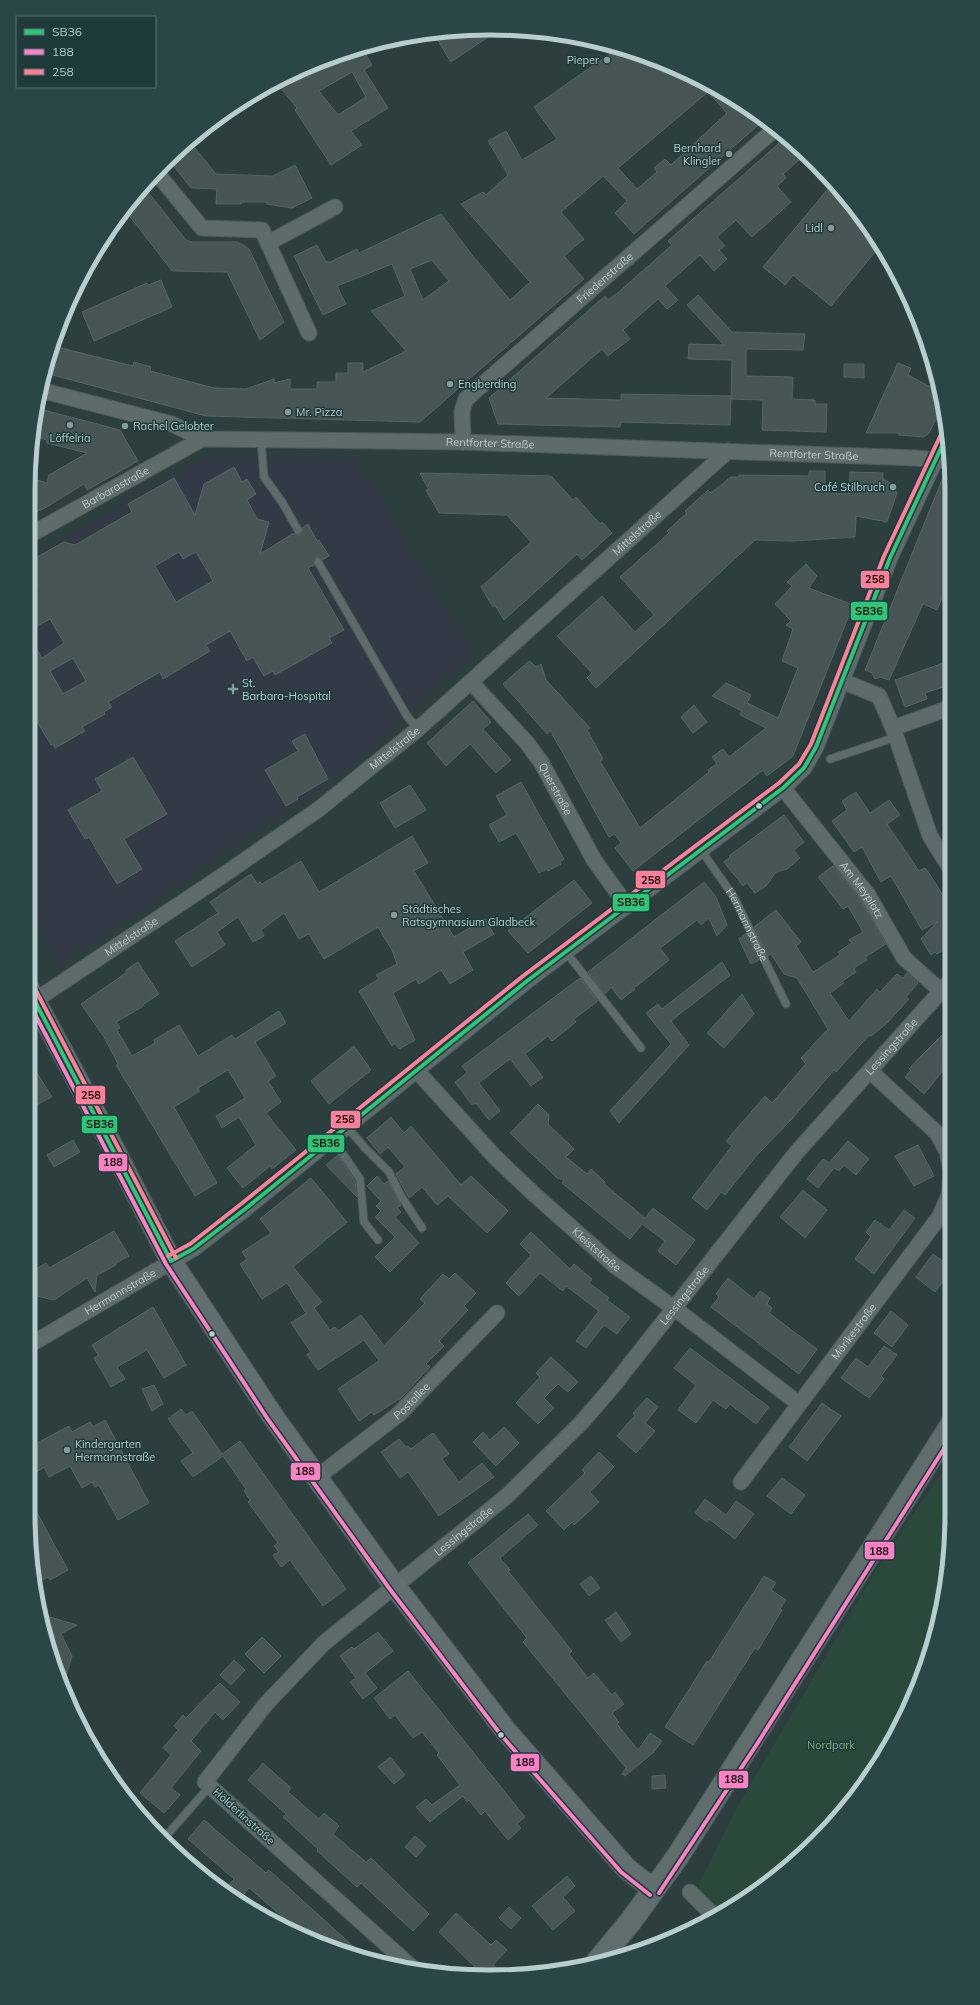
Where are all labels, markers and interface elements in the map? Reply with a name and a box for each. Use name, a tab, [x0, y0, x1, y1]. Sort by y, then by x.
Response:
legend	[16, 16, 156, 88]
text: SB36	[52, 24, 82, 39]
text: 188	[52, 44, 74, 59]
place label: Pieper	[567, 53, 599, 67]
marker: Pieper	[602, 55, 612, 65]
text: 258	[52, 64, 74, 79]
place label: Bernhard Klingler	[674, 141, 721, 168]
marker: Bernhard Klingler	[724, 149, 734, 159]
place label: Lidl	[805, 221, 823, 235]
marker: Lidl	[826, 223, 836, 233]
street label: Friedenstraße	[574, 249, 636, 306]
place label: Engberding	[458, 377, 516, 391]
marker: Engberding	[445, 379, 455, 389]
place label: Mr. Pizza	[296, 405, 342, 419]
marker: Mr. Pizza	[283, 407, 293, 417]
place label: Rachel Gelobter	[133, 419, 214, 433]
marker: Löffelria	[65, 420, 75, 430]
marker: Rachel Gelobter	[120, 421, 130, 431]
place label: Löffelria	[49, 431, 91, 445]
street label: Rentforter Straße	[446, 435, 535, 452]
street label: Rentforter Straße	[769, 446, 859, 463]
street label: Barbarastraße	[79, 463, 151, 512]
place label: Café Stilbruch	[814, 480, 885, 494]
marker: Café Stilbruch	[888, 482, 898, 492]
street label: Mittelstraße	[609, 507, 664, 558]
line badge: 258	[860, 570, 890, 589]
text: 258	[865, 572, 885, 586]
line badge: SB36	[850, 601, 888, 621]
text: SB36	[855, 604, 883, 618]
place label: St. Barbara-Hospital	[242, 676, 331, 703]
marker: St. Barbara-Hospital	[227, 683, 239, 695]
street label: Mittelstraße	[366, 723, 423, 773]
street label: Querstraße	[536, 760, 575, 818]
unlabelled marker	[754, 801, 764, 811]
street label: Am Meyplatz	[837, 858, 887, 921]
line badge: 258	[635, 870, 666, 889]
text: 258	[641, 873, 661, 887]
street label: Hermannstraße	[723, 885, 771, 964]
line badge: SB36	[612, 893, 650, 912]
text: SB36	[617, 895, 645, 909]
place label: Städtisches Ratsgymnasium Gladbeck	[402, 902, 536, 929]
marker: Städtisches Ratsgymnasium Gladbeck	[389, 910, 399, 920]
street label: Mittelstraße	[102, 914, 161, 959]
street label: Lessingstraße	[862, 1015, 920, 1078]
line badge: 258	[75, 1085, 106, 1105]
text: 258	[81, 1088, 101, 1102]
line badge: 258	[330, 1110, 361, 1129]
text: 258	[335, 1112, 355, 1126]
line badge: SB36	[81, 1115, 118, 1134]
text: SB36	[86, 1117, 114, 1131]
line badge: SB36	[307, 1134, 345, 1153]
text: SB36	[312, 1136, 340, 1150]
line badge: 188	[98, 1153, 128, 1172]
text: 188	[103, 1155, 123, 1169]
street label: Kleiststraße	[569, 1224, 624, 1275]
street label: Lessingstraße	[657, 1263, 712, 1328]
street label: Hermannstraße	[82, 1265, 158, 1318]
street label: Mörikestraße	[828, 1301, 879, 1362]
unlabelled marker	[207, 1329, 217, 1339]
street label: Postallee	[391, 1379, 433, 1423]
place label: Kindergarten Hermannstraße	[75, 1437, 155, 1464]
marker: Kindergarten Hermannstraße	[62, 1445, 72, 1455]
line badge: 188	[290, 1462, 321, 1481]
text: 188	[295, 1464, 315, 1478]
street label: Lessingstraße	[431, 1503, 496, 1559]
line badge: 188	[864, 1541, 895, 1560]
text: 188	[869, 1544, 889, 1558]
unlabelled marker	[496, 1730, 506, 1740]
park label: Nordpark	[807, 1738, 855, 1752]
line badge: 188	[510, 1753, 540, 1772]
text: 188	[515, 1755, 535, 1769]
line badge: 188	[718, 1770, 749, 1789]
text: 188	[724, 1772, 744, 1786]
street label: Hölderlinstraße	[210, 1785, 278, 1847]

